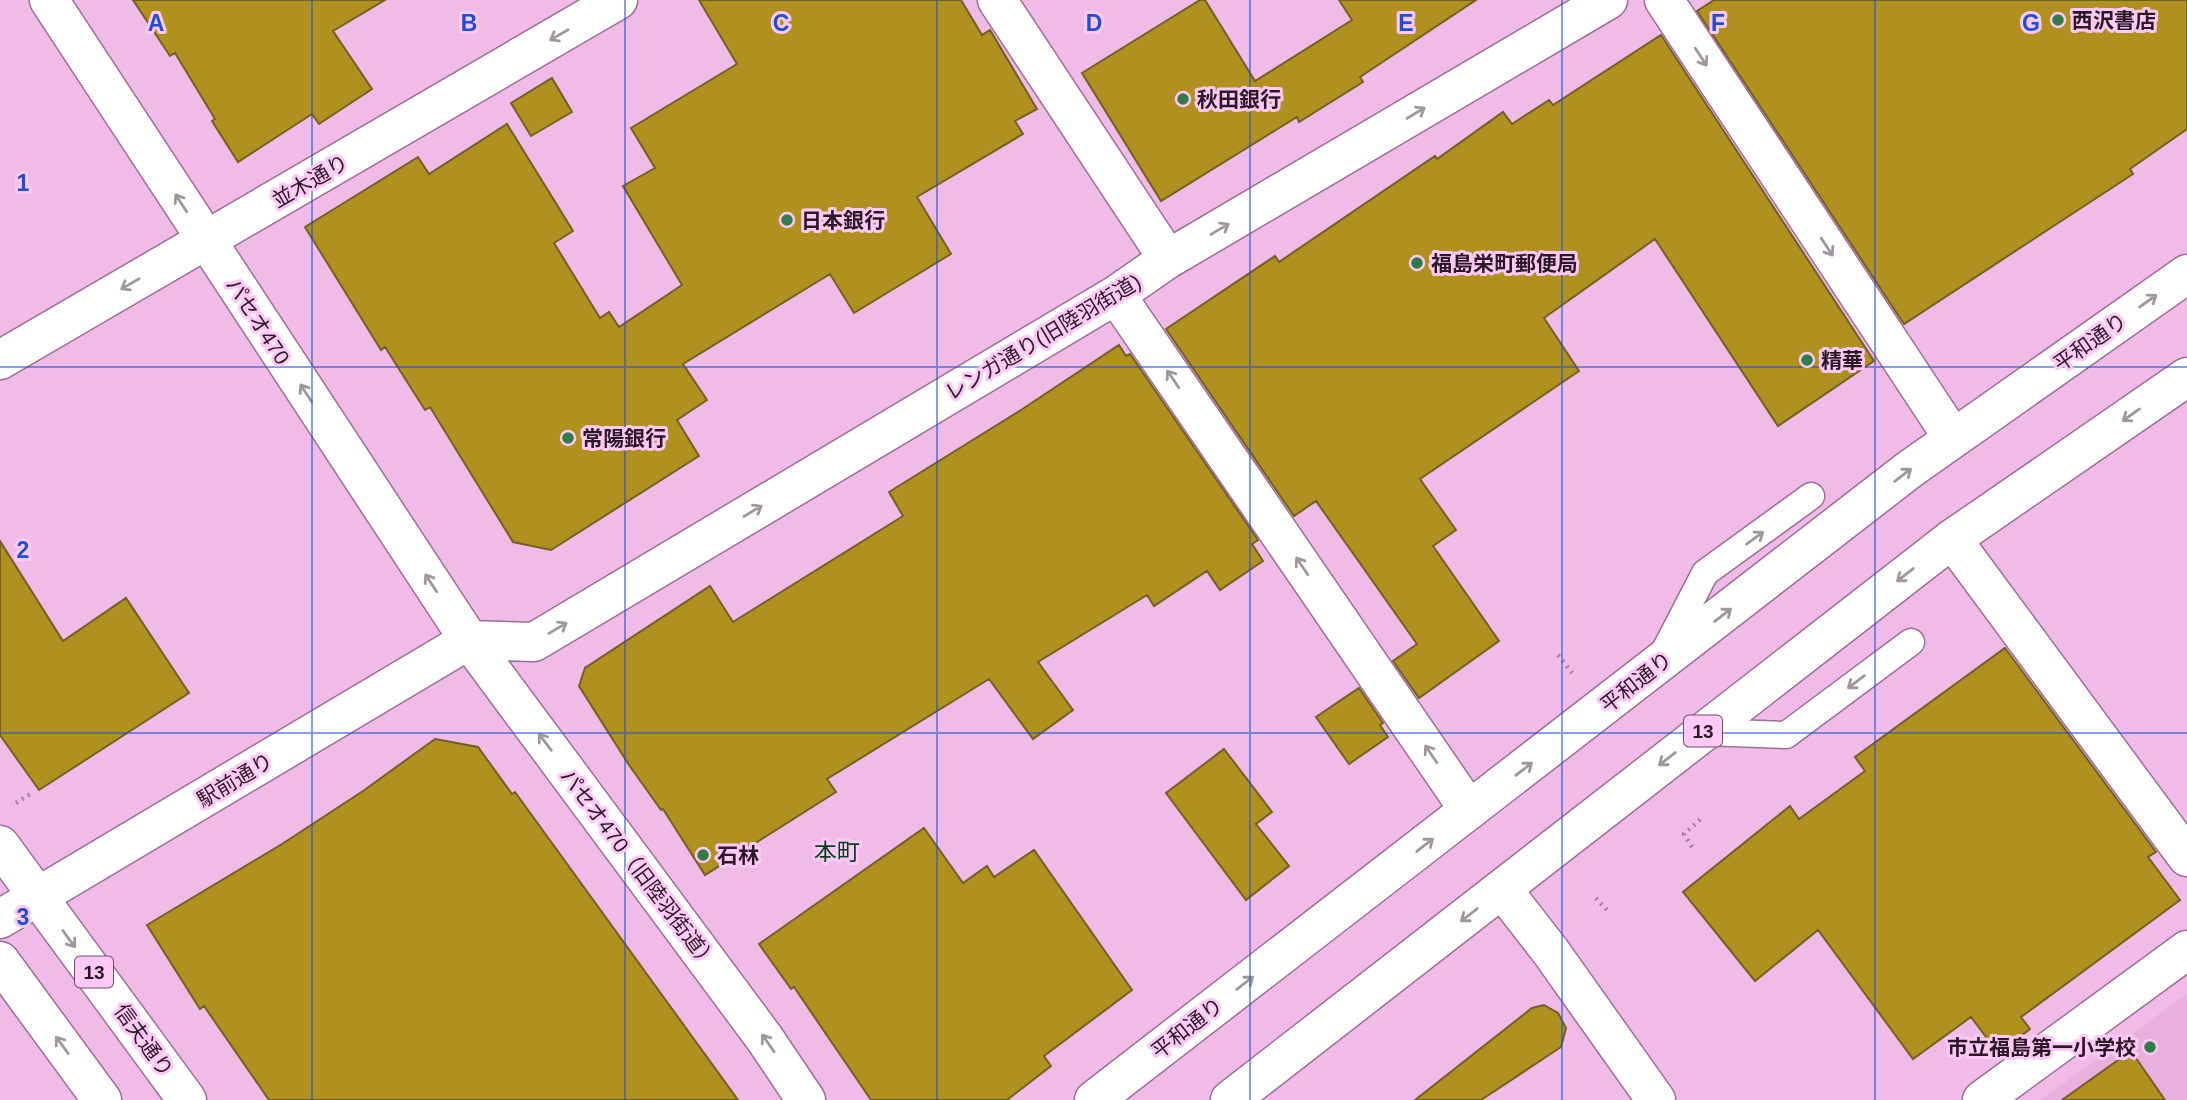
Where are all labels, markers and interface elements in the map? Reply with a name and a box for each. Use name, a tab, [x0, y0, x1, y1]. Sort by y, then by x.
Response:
place label: 西沢書店	[2072, 9, 2156, 32]
text: A	[148, 10, 164, 36]
text: B	[461, 10, 477, 36]
text: C	[773, 10, 789, 36]
text: D	[1086, 10, 1102, 36]
text: E	[1398, 10, 1414, 36]
text: F	[1711, 10, 1725, 36]
text: G	[2022, 10, 2040, 36]
marker: 西沢書店	[2050, 12, 2066, 28]
one-way arrow	[550, 28, 570, 42]
one-way arrow	[1694, 47, 1709, 66]
place label: 秋田銀行	[1197, 88, 1281, 111]
marker: 秋田銀行	[1175, 91, 1191, 107]
one-way arrow	[1405, 106, 1426, 119]
street label: 並木通り	[268, 150, 352, 212]
text: 1	[17, 170, 30, 196]
one-way arrow	[174, 194, 188, 214]
place label: 日本銀行	[801, 209, 885, 232]
marker: 日本銀行	[779, 212, 795, 228]
one-way arrow	[1210, 221, 1230, 235]
one-way arrow	[1820, 236, 1834, 256]
place label: 福島栄町郵便局	[1431, 252, 1578, 275]
marker: 福島栄町郵便局	[1409, 255, 1425, 271]
street label: レンガ通り(旧陸羽街道)	[941, 269, 1145, 405]
street label: パセオ470	[222, 274, 294, 368]
one-way arrow	[120, 277, 140, 291]
one-way arrow	[2138, 294, 2157, 308]
street label: 平和通り	[2049, 308, 2131, 376]
place label: 精華	[1821, 349, 1863, 372]
marker: 精華	[1799, 352, 1815, 368]
one-way arrow	[1166, 370, 1180, 389]
one-way arrow	[299, 384, 313, 404]
one-way arrow	[2122, 408, 2141, 422]
place label: 常陽銀行	[582, 427, 666, 450]
marker: 常陽銀行	[560, 430, 576, 446]
one-way arrow	[1893, 468, 1912, 483]
one-way arrow	[743, 504, 763, 518]
one-way arrow	[1745, 530, 1763, 545]
text: 2	[17, 537, 29, 563]
one-way arrow	[1295, 557, 1309, 577]
one-way arrow	[1896, 567, 1915, 582]
one-way arrow	[424, 574, 438, 594]
one-way arrow	[1713, 607, 1732, 622]
one-way arrow	[547, 621, 567, 635]
street label: 平和通り	[1596, 647, 1676, 717]
one-way arrow	[1848, 675, 1866, 690]
road number: 13	[1684, 716, 1722, 746]
one-way arrow	[537, 734, 552, 752]
one-way arrow	[1424, 745, 1438, 764]
street label: 駅前通り	[193, 749, 277, 811]
one-way arrow	[1659, 752, 1677, 767]
one-way arrow	[1514, 761, 1532, 776]
street label: パセオ470（旧陸羽街道）	[556, 764, 722, 974]
one-way arrow	[1415, 837, 1434, 852]
district label: 本町	[814, 839, 860, 865]
place label: 石林	[717, 844, 759, 867]
marker: 石林	[695, 847, 711, 863]
text: 3	[17, 904, 29, 930]
one-way arrow	[1460, 907, 1478, 922]
one-way arrow	[62, 929, 77, 948]
road number: 13	[75, 956, 113, 988]
one-way arrow	[1235, 976, 1254, 991]
street label: 平和通り	[1147, 993, 1227, 1063]
street label: 信夫通り	[110, 999, 178, 1081]
one-way arrow	[761, 1034, 775, 1053]
one-way arrow	[55, 1036, 69, 1055]
place label: 市立福島第一小学校	[1947, 1036, 2136, 1059]
marker: 市立福島第一小学校	[2142, 1039, 2158, 1055]

